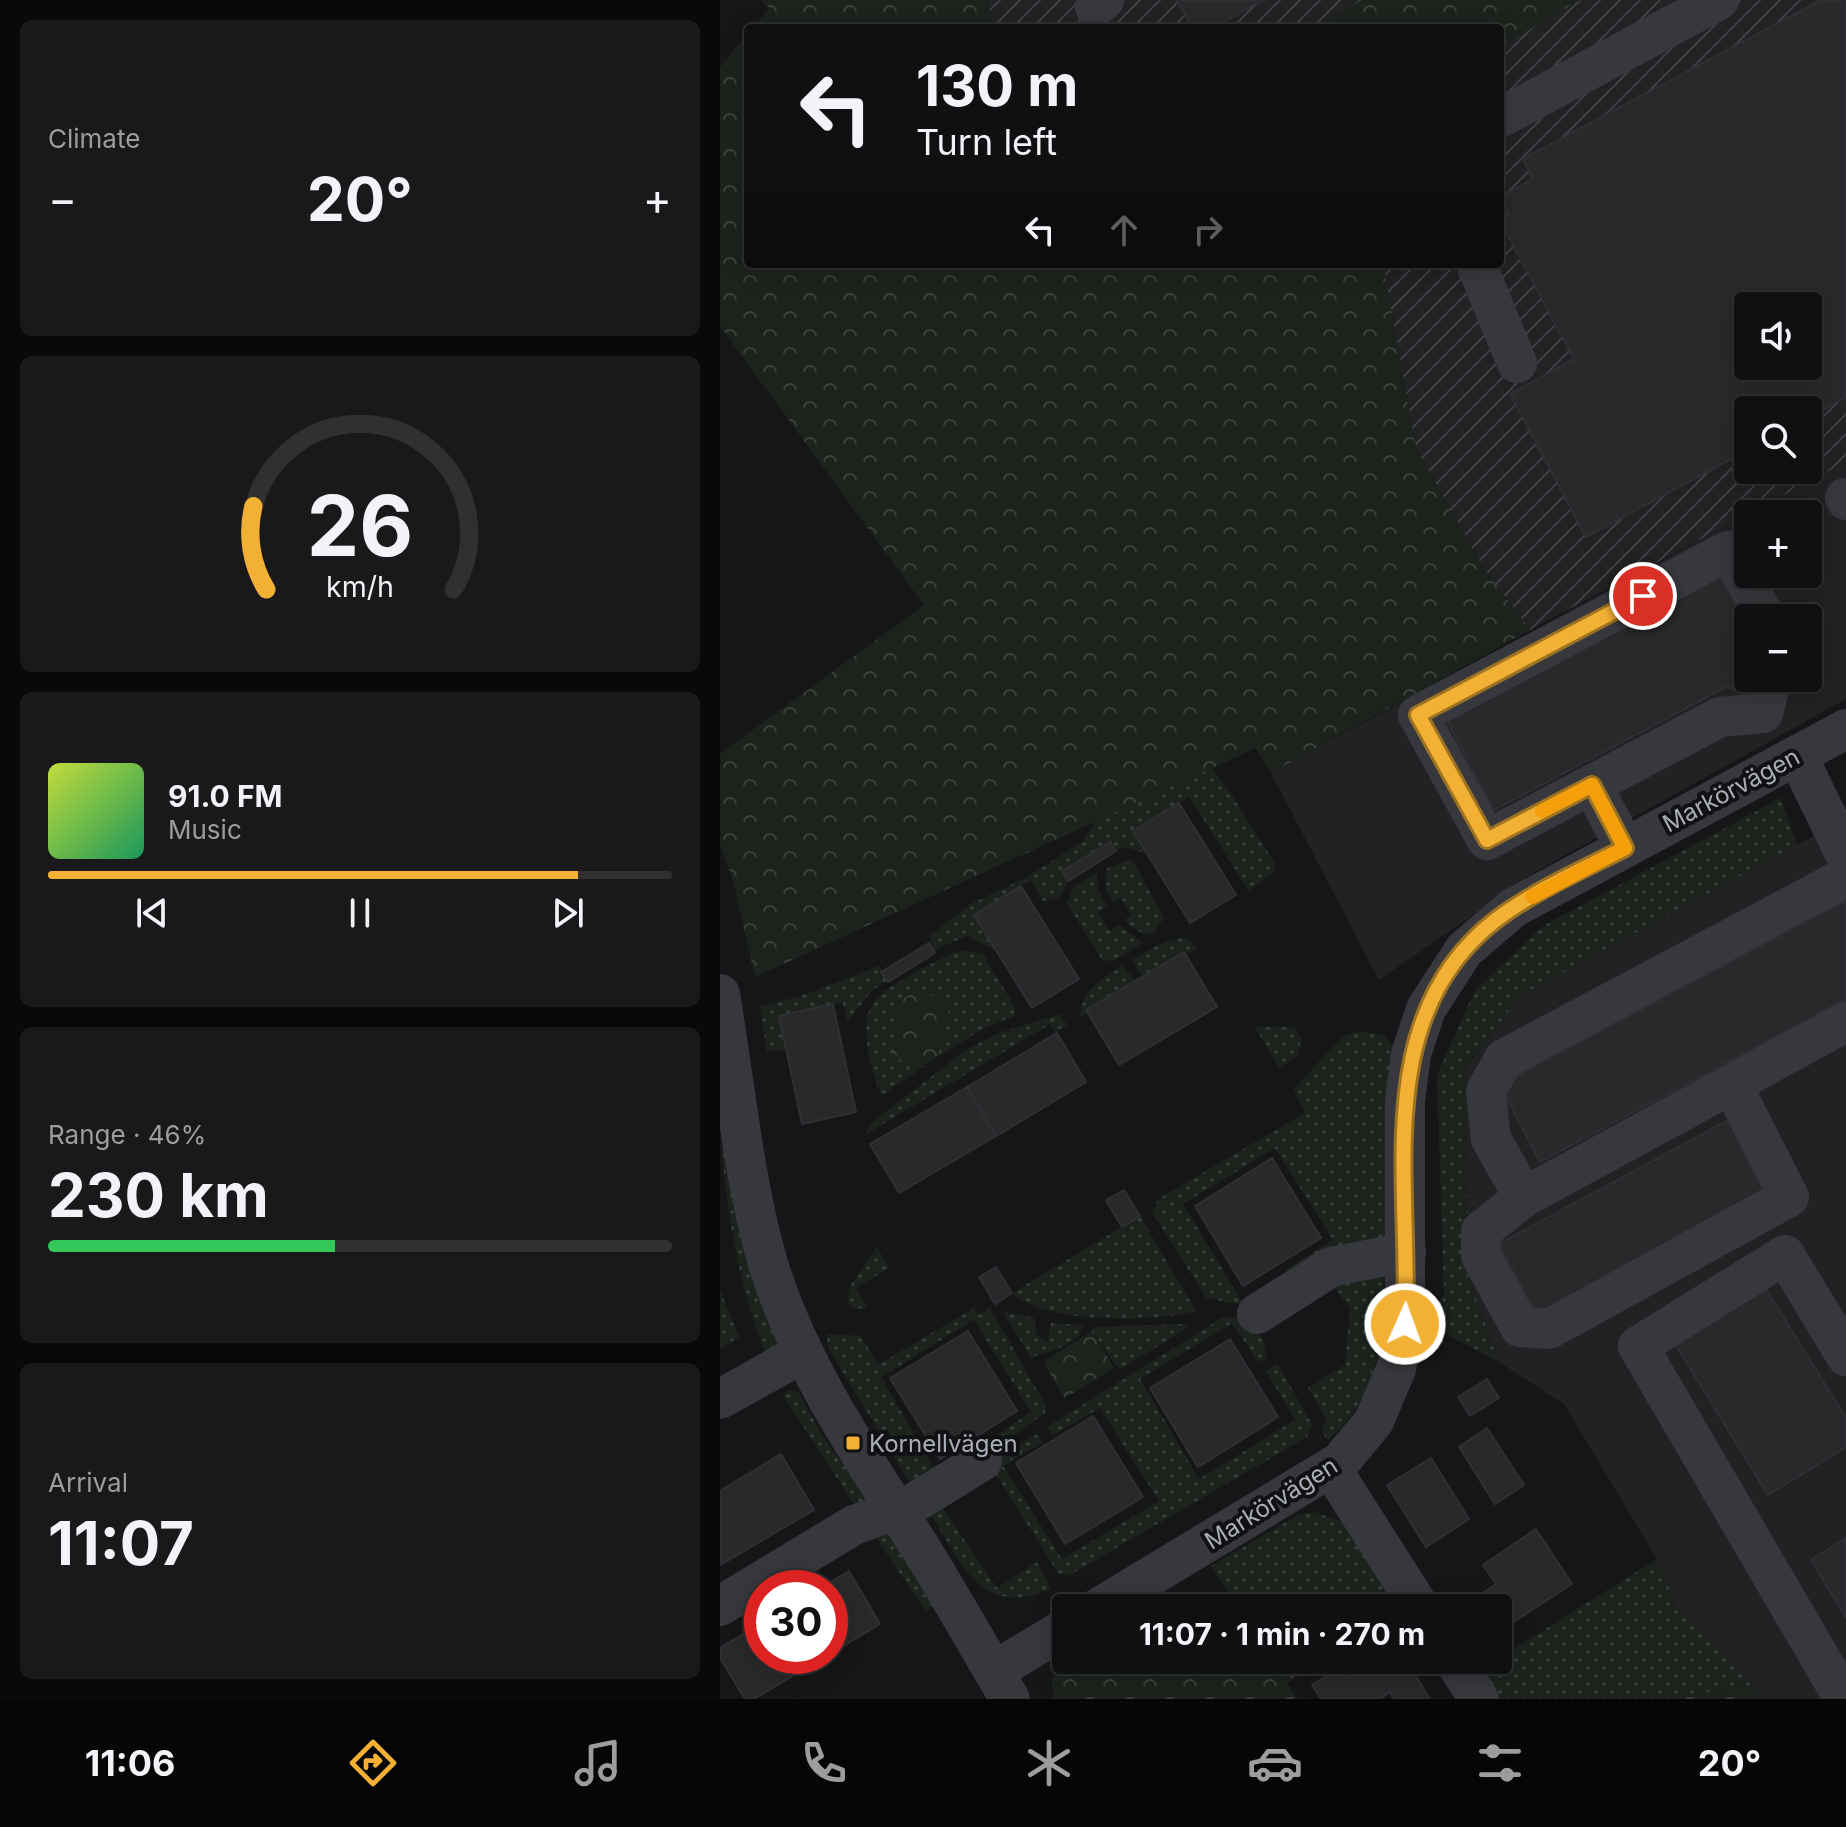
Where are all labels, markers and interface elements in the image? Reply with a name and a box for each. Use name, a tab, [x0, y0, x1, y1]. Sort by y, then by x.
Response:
text: 130 m	[916, 52, 1078, 120]
icon: left	[784, 56, 888, 160]
text: Turn left	[916, 120, 1057, 164]
text: Climate	[48, 123, 140, 154]
text: 20°	[307, 163, 413, 235]
text: −	[48, 172, 77, 226]
text: +	[643, 172, 672, 226]
icon: left	[1018, 208, 1062, 252]
icon: ahead	[1102, 208, 1146, 252]
icon: right	[1186, 208, 1230, 252]
map controls	[1734, 292, 1822, 692]
button: sound	[1734, 292, 1822, 380]
button: search	[1734, 396, 1822, 484]
text: 26	[307, 474, 413, 575]
button: +	[1734, 500, 1822, 588]
pin	[1609, 562, 1677, 630]
text: km/h	[326, 569, 394, 604]
icon: arrive	[1621, 574, 1665, 618]
button: −	[1734, 604, 1822, 692]
street label: Markörvägen	[1658, 742, 1804, 838]
text: 91.0 FM	[168, 778, 282, 814]
text: Music	[168, 814, 242, 845]
icon: previous	[130, 891, 174, 935]
icon: pause	[338, 891, 382, 935]
icon: next	[546, 891, 590, 935]
text: Range · 46%	[48, 1119, 206, 1150]
text: 230 km	[48, 1159, 269, 1231]
position arrow	[1363, 1282, 1447, 1366]
place label: Kornellvägen	[869, 1429, 1018, 1458]
marker: Kornellvägen	[844, 1434, 862, 1452]
street label: Markörvägen	[1199, 1451, 1343, 1555]
text: Arrival	[48, 1467, 128, 1498]
text: 11:07	[48, 1507, 194, 1579]
speed limit sign: 30	[744, 1570, 848, 1674]
text: 11:07 · 1 min · 270 m	[1139, 1616, 1425, 1652]
icon: directions	[345, 1735, 401, 1791]
icon: music	[570, 1735, 626, 1791]
icon: phone	[796, 1735, 852, 1791]
icon: climate	[1021, 1735, 1077, 1791]
icon: car	[1247, 1735, 1303, 1791]
icon: filters	[1472, 1735, 1528, 1791]
text: 11:06	[85, 1741, 175, 1785]
text: 20°	[1698, 1741, 1761, 1785]

